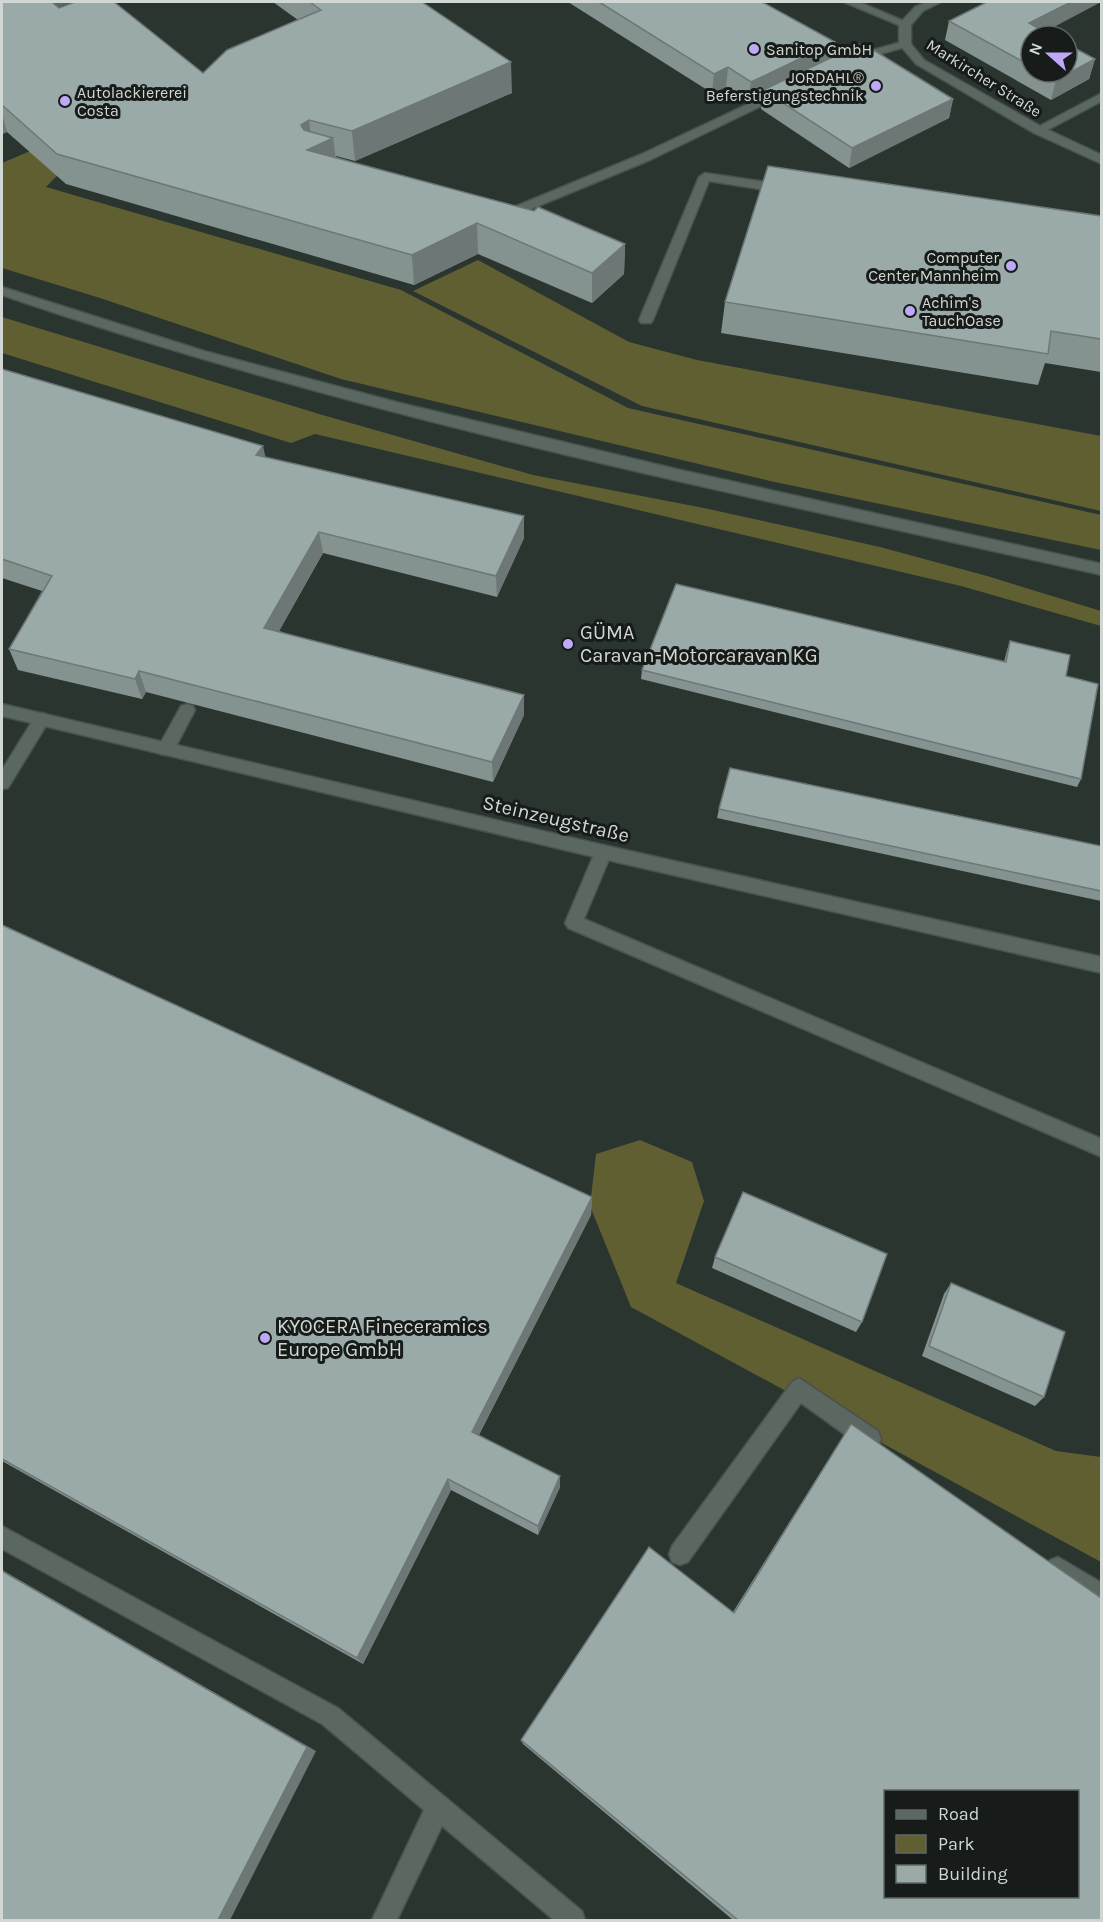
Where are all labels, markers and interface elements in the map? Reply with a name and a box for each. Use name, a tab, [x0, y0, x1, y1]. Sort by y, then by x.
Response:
north arrow	[1019, 24, 1079, 84]
street label: Markircher Straße	[923, 35, 1045, 121]
place label: Sanitop GmbH	[766, 40, 872, 59]
text: N	[1025, 40, 1046, 58]
marker: Sanitop GmbH	[747, 42, 761, 56]
place label: JORDAHL® Beferstigungstechnik	[706, 68, 864, 105]
marker: JORDAHL® Beferstigungstechnik	[869, 79, 883, 93]
place label: Autolackiererei Costa	[77, 83, 187, 120]
marker: Autolackiererei Costa	[58, 94, 72, 108]
place label: Computer Center Mannheim	[868, 248, 999, 285]
marker: Computer Center Mannheim	[1004, 259, 1018, 273]
place label: Achim's TauchOase	[922, 293, 1001, 330]
marker: Achim's TauchOase	[903, 304, 917, 318]
place label: GÜMA Caravan-Motorcaravan KG	[580, 621, 818, 667]
marker: GÜMA Caravan-Motorcaravan KG	[561, 637, 575, 651]
street label: Steinzeugstraße	[480, 791, 632, 847]
place label: KYOCERA Fineceramics Europe GmbH	[277, 1315, 488, 1361]
marker: KYOCERA Fineceramics Europe GmbH	[258, 1331, 272, 1345]
legend	[884, 1790, 1079, 1898]
text: Road	[938, 1803, 979, 1825]
text: Park	[938, 1833, 975, 1855]
text: Building	[938, 1863, 1008, 1885]

